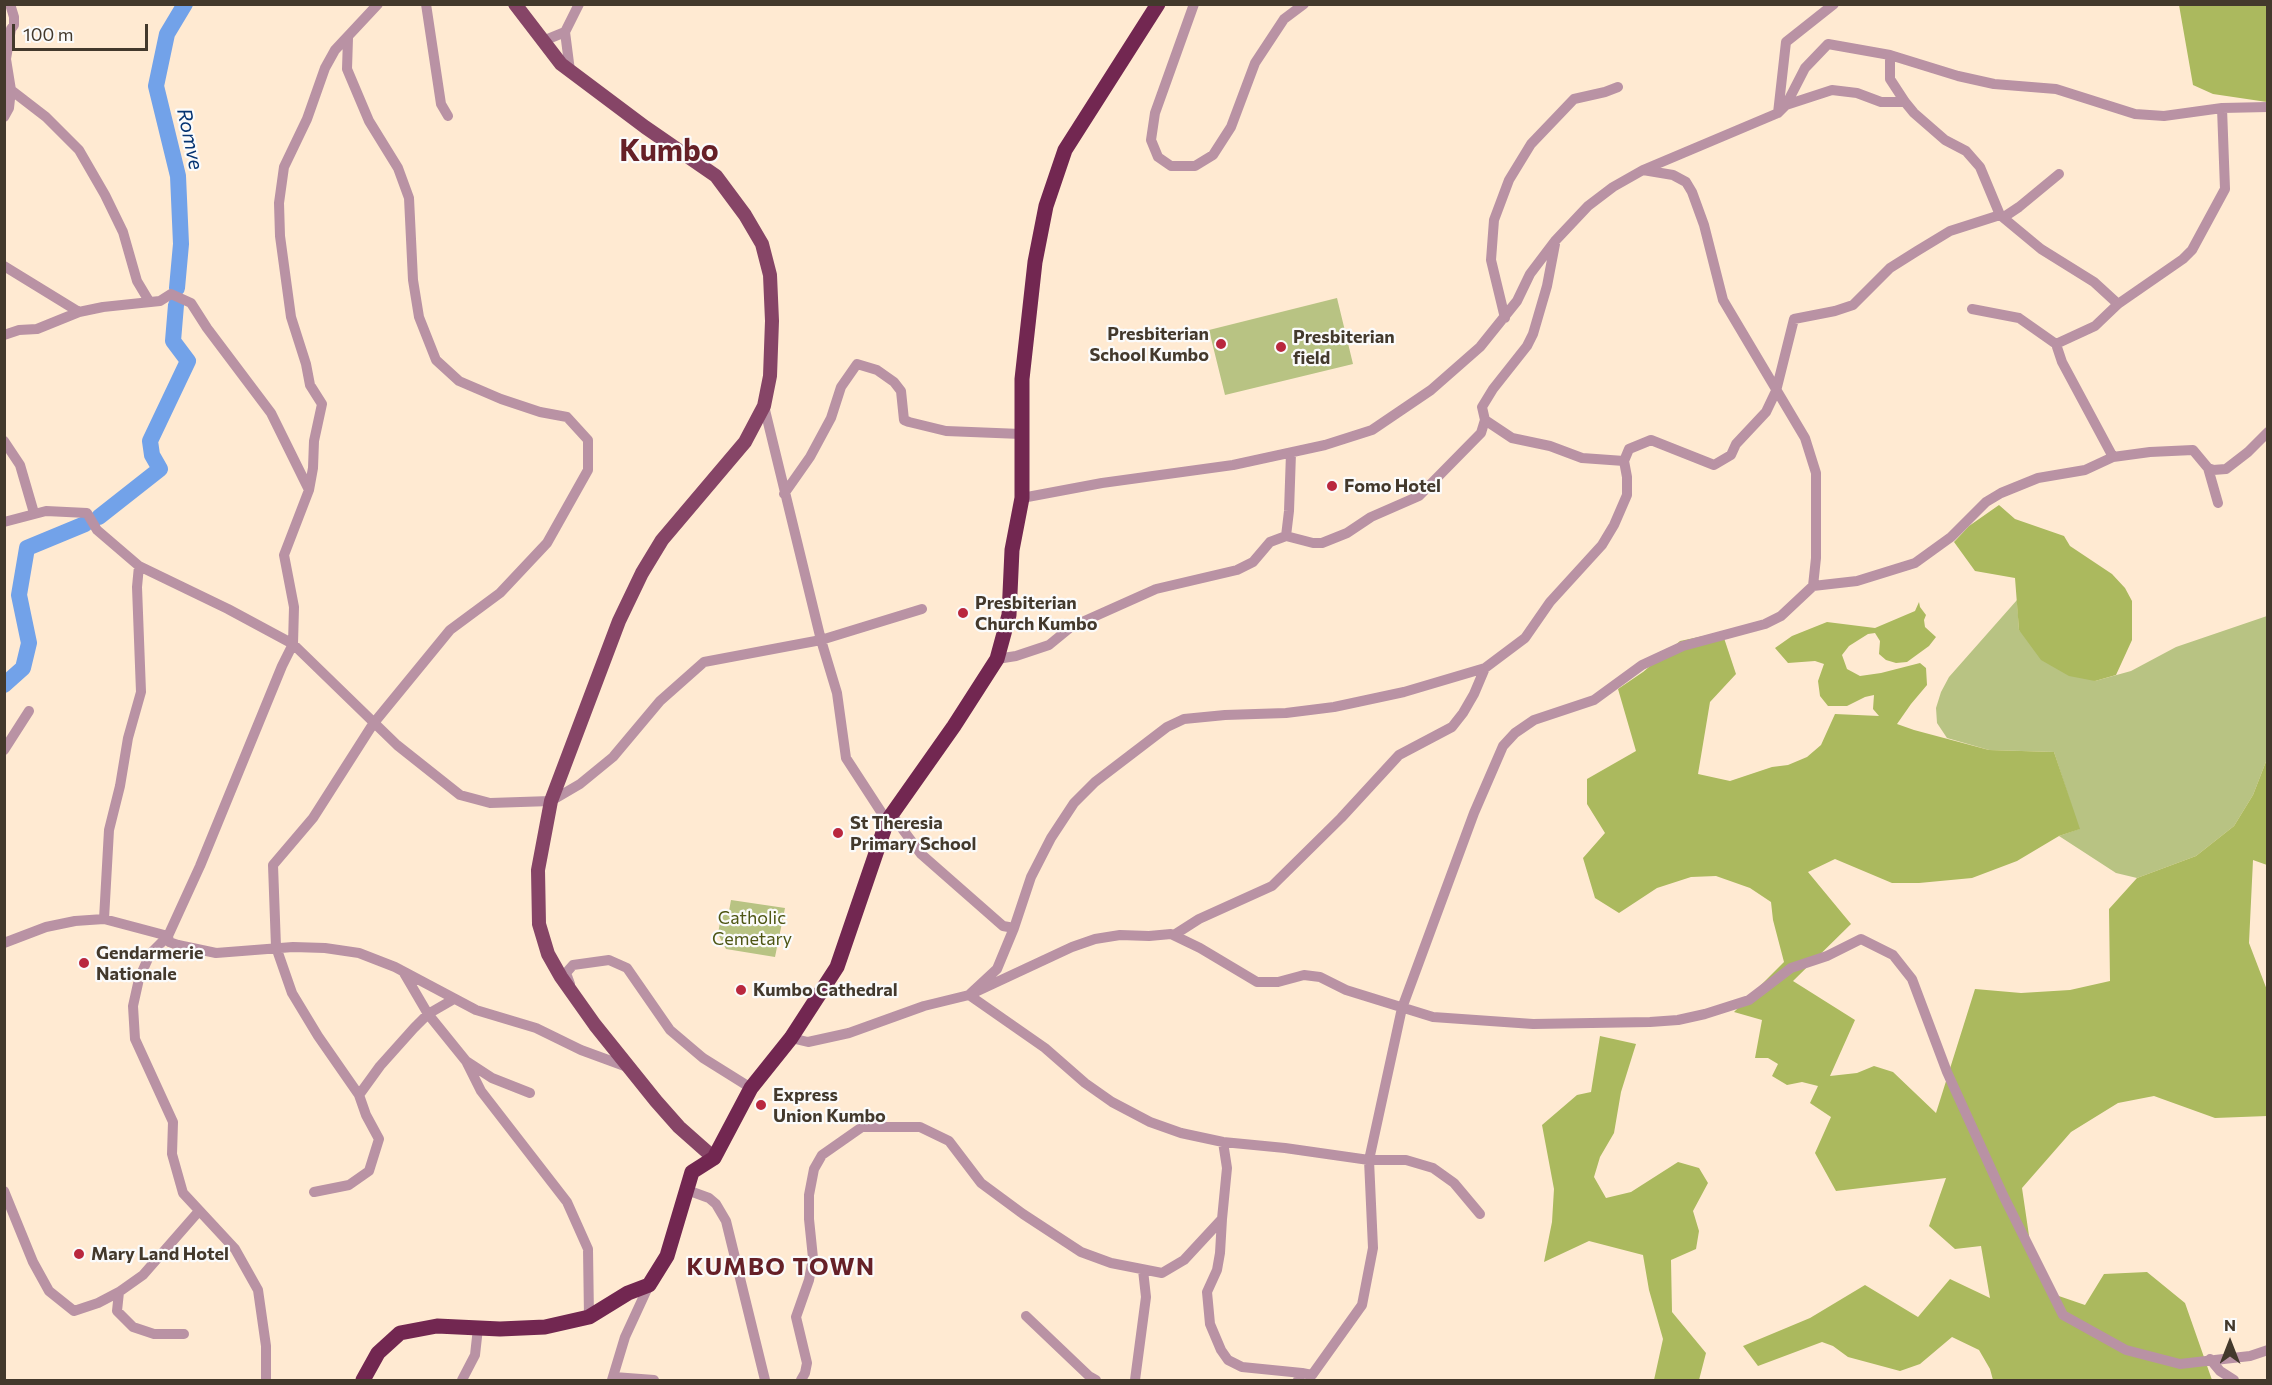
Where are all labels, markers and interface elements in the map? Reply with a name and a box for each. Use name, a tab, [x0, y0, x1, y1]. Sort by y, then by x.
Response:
scale bar	[15, 12, 152, 50]
text: 100 m	[23, 23, 73, 45]
water label: Romve	[172, 106, 208, 172]
district label: Kumbo	[619, 133, 719, 169]
place label: Presbiterian School Kumbo	[1090, 323, 1209, 366]
place label: Presbiterian field	[1293, 326, 1395, 368]
marker: Presbiterian School Kumbo	[1214, 337, 1228, 351]
marker: Presbiterian field	[1274, 340, 1288, 354]
place label: Fomo Hotel	[1344, 475, 1441, 497]
marker: Fomo Hotel	[1325, 479, 1339, 493]
place label: Presbiterian Church Kumbo	[975, 592, 1097, 634]
marker: Presbiterian Church Kumbo	[956, 606, 970, 620]
place label: St Theresia Primary School	[850, 812, 976, 854]
marker: St Theresia Primary School	[831, 826, 845, 840]
park label: Catholic Cemetary	[712, 907, 792, 950]
place label: Gendarmerie Nationale	[96, 942, 204, 984]
marker: Gendarmerie Nationale	[77, 956, 91, 970]
place label: Kumbo Cathedral	[753, 979, 898, 1001]
marker: Kumbo Cathedral	[734, 983, 748, 997]
place label: Express Union Kumbo	[773, 1084, 886, 1126]
marker: Express Union Kumbo	[754, 1098, 768, 1112]
place label: Mary Land Hotel	[91, 1243, 229, 1265]
marker: Mary Land Hotel	[72, 1247, 86, 1261]
district label: KUMBO TOWN	[686, 1253, 876, 1281]
north arrow	[2200, 1313, 2260, 1373]
text: N	[2224, 1315, 2236, 1334]

